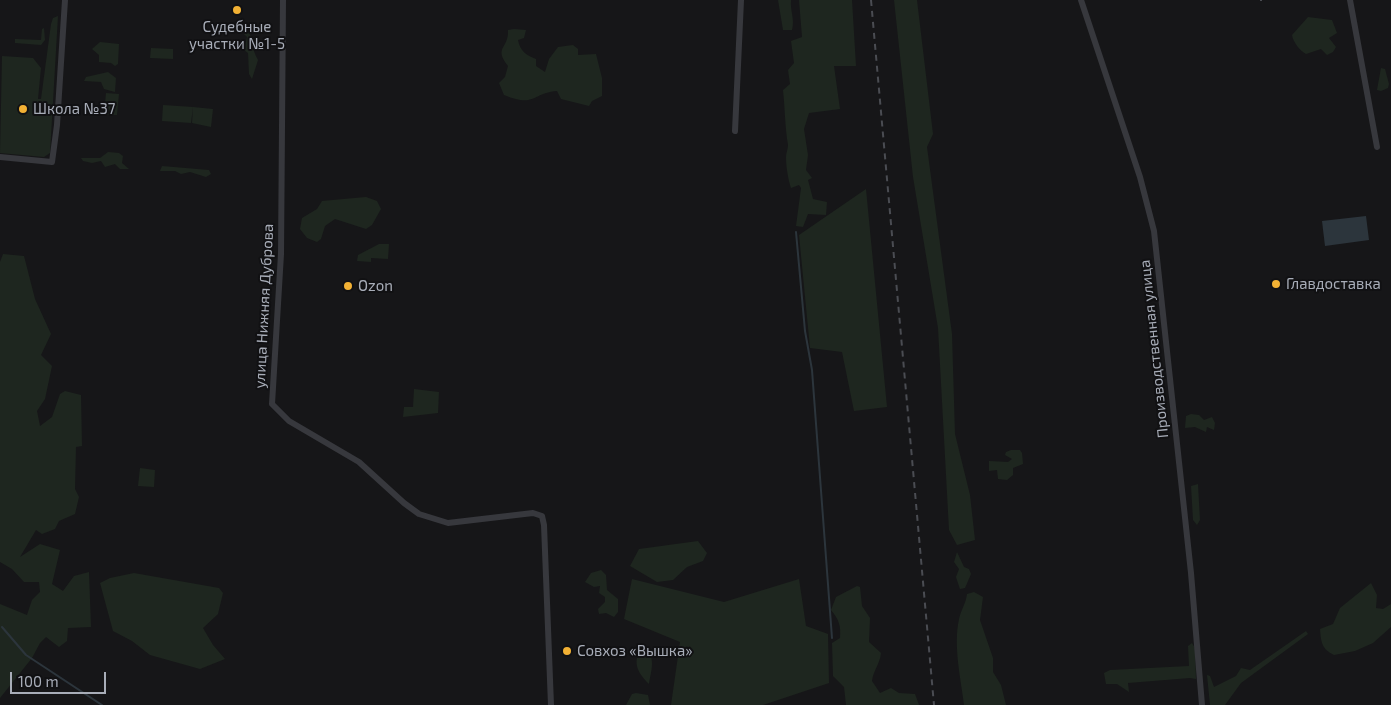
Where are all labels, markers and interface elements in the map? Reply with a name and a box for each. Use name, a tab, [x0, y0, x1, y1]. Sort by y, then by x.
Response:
marker: Судебные участки №1-5	[231, 4, 243, 16]
place label: Судебные участки №1-5	[189, 18, 285, 53]
place label: Школа №37	[33, 100, 115, 118]
marker: Школа №37	[17, 103, 29, 115]
street label: улица Нижняя Дуброва	[251, 223, 277, 389]
street label: Производственная улица	[1136, 259, 1172, 439]
place label: Главдоставка	[1286, 275, 1381, 293]
place label: Ozon	[358, 277, 393, 295]
marker: Главдоставка	[1270, 278, 1282, 290]
marker: Ozon	[342, 280, 354, 292]
place label: Совхоз «Вышка»	[577, 642, 692, 660]
marker: Совхоз «Вышка»	[561, 645, 573, 657]
scale bar	[12, 662, 109, 694]
text: 100 m	[18, 672, 59, 690]

